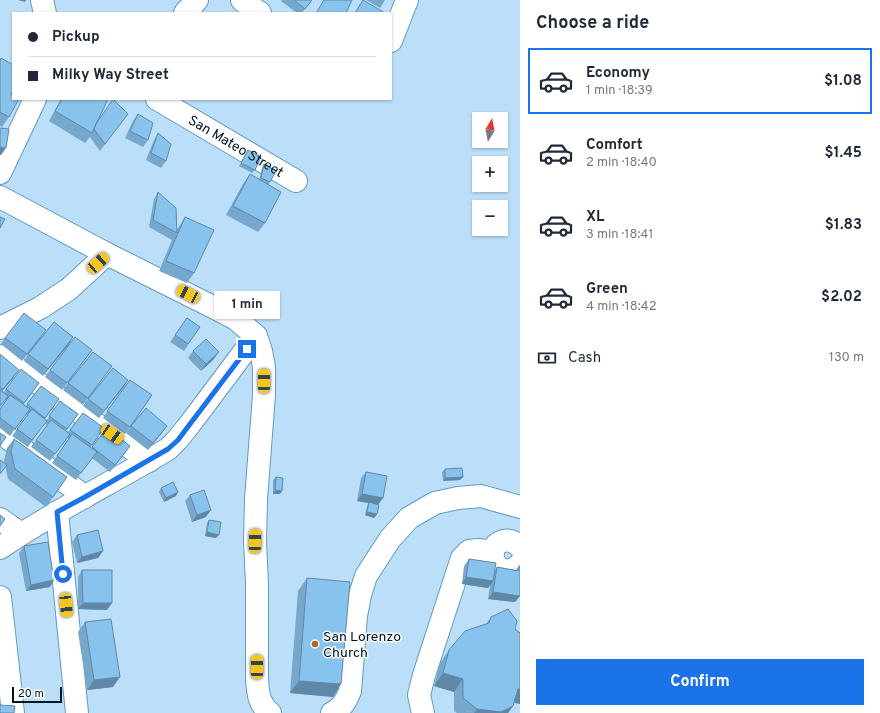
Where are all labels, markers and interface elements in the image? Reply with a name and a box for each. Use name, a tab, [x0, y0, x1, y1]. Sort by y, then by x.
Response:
text: Choose a ride	[536, 12, 649, 35]
text: Pickup	[52, 28, 100, 47]
icon: car	[538, 63, 574, 99]
text: Economy	[586, 64, 650, 83]
text: Milky Way Street	[52, 66, 169, 85]
text: $1.08	[824, 72, 862, 91]
text: 1 min · 18:39	[586, 83, 653, 99]
street label: San Mateo Street	[185, 112, 286, 182]
north arrow	[472, 112, 508, 148]
map controls	[472, 112, 508, 236]
icon: car	[538, 135, 574, 171]
text: Comfort	[586, 136, 643, 155]
text: $1.45	[824, 144, 862, 163]
text: 2 min · 18:40	[586, 155, 657, 171]
button: +	[472, 156, 508, 192]
button: −	[472, 200, 508, 236]
icon: car	[538, 207, 574, 243]
text: XL	[586, 208, 604, 227]
text: $1.83	[825, 216, 862, 235]
text: 3 min · 18:41	[586, 227, 653, 243]
car	[85, 251, 111, 275]
icon: car	[538, 279, 574, 315]
text: Green	[586, 280, 628, 299]
car	[175, 283, 201, 305]
text: $2.02	[821, 288, 862, 307]
callout: 1 min	[214, 291, 280, 319]
text: 1 min	[231, 297, 263, 313]
text: 4 min · 18:42	[586, 299, 657, 315]
route end	[238, 340, 256, 358]
icon: cash	[536, 347, 558, 369]
text: Cash	[568, 349, 601, 368]
text: 130 m	[829, 350, 864, 366]
car	[258, 369, 270, 393]
car	[99, 422, 125, 446]
car	[249, 529, 261, 553]
route start	[54, 565, 72, 583]
car	[59, 592, 73, 618]
place label: San Lorenzo Church	[323, 629, 401, 662]
marker: San Lorenzo Church	[310, 639, 320, 649]
car	[251, 655, 263, 679]
button: Confirm	[536, 659, 864, 705]
scale bar	[12, 685, 62, 704]
text: 20 m	[18, 687, 44, 701]

